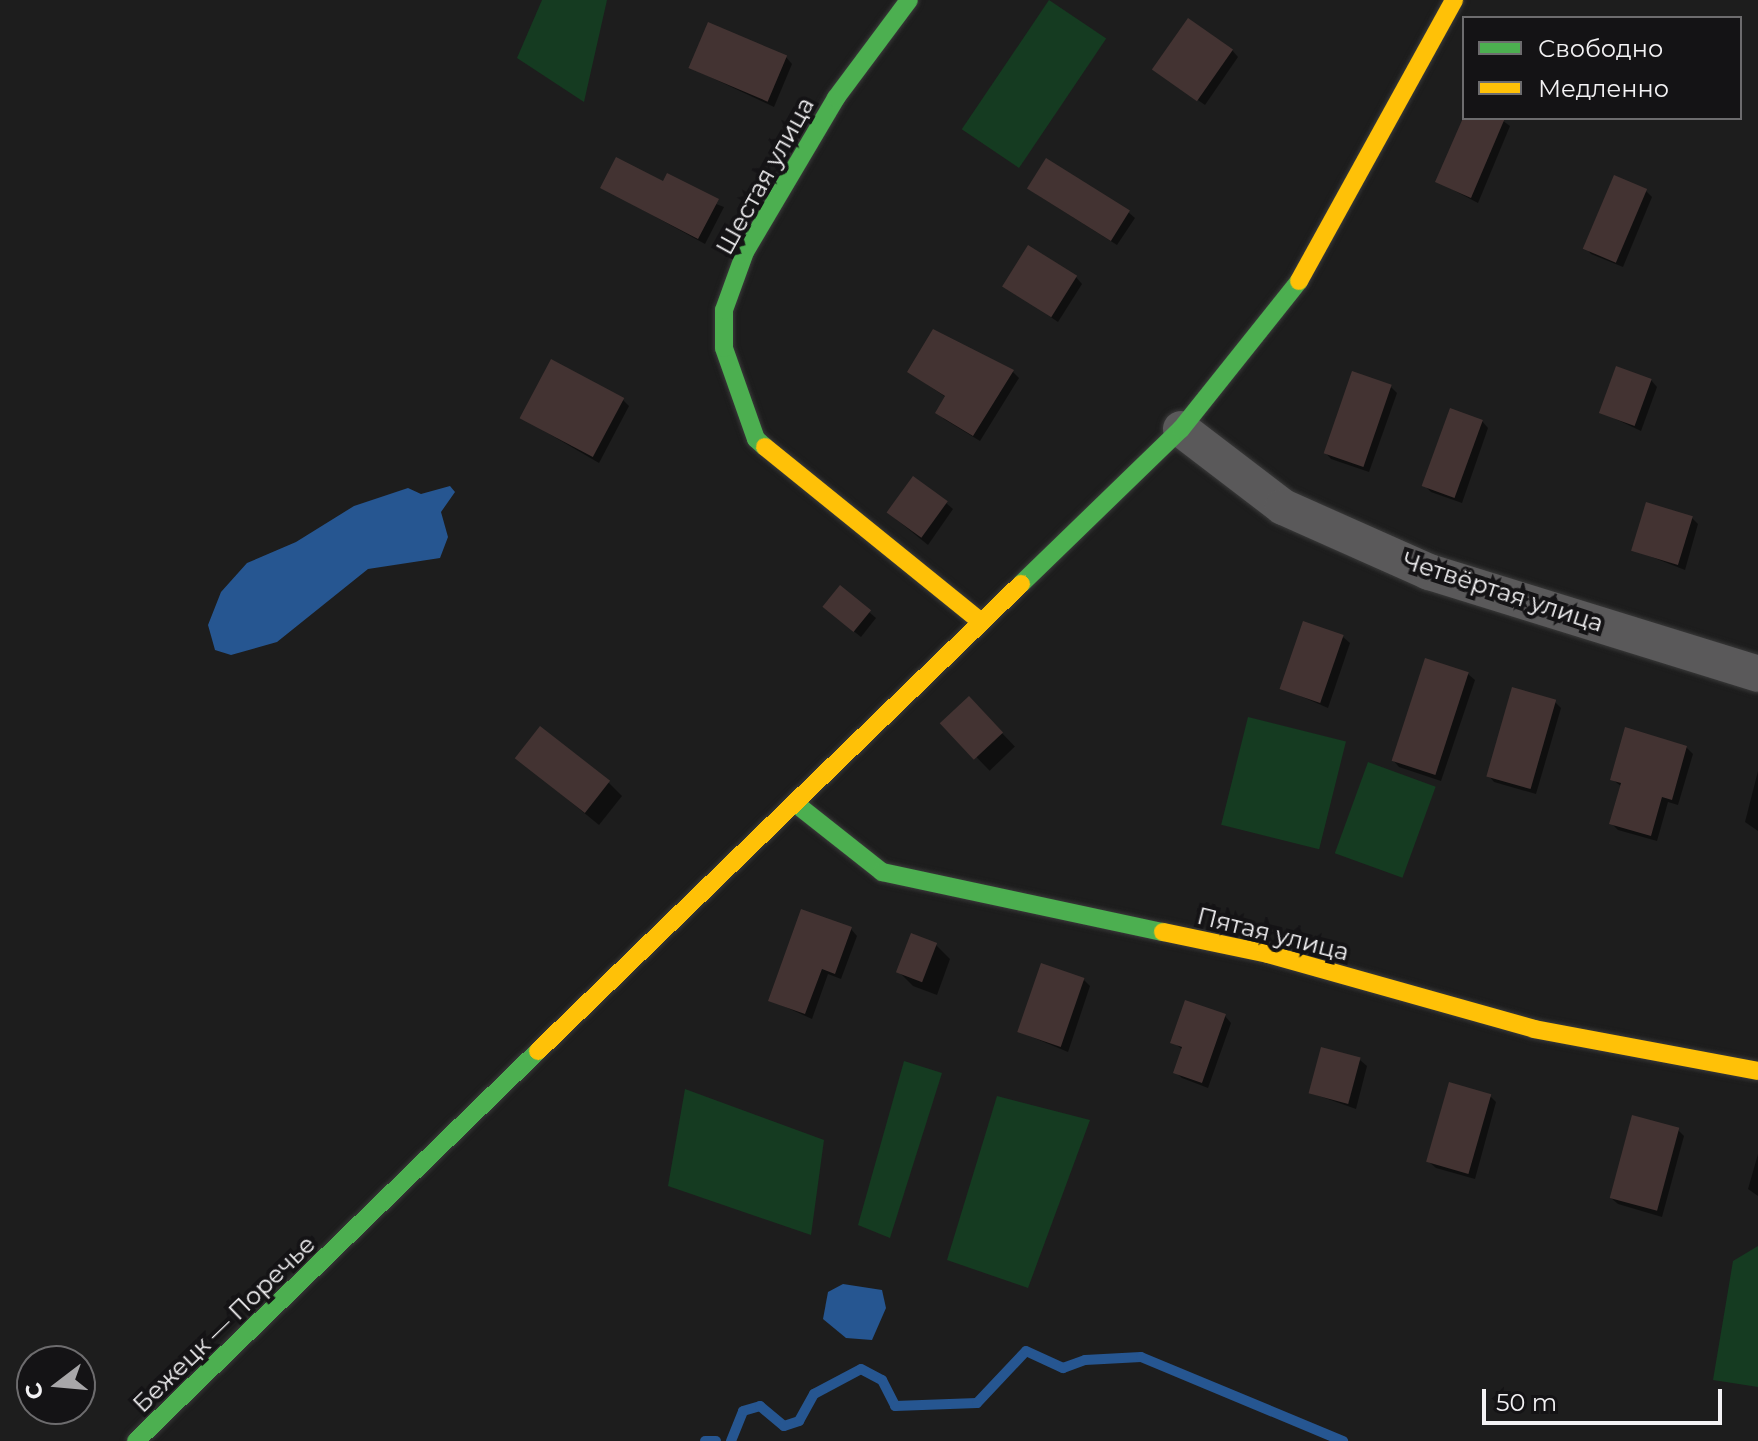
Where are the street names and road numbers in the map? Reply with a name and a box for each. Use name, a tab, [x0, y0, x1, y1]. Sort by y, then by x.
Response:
street label: Шестая улица	[710, 92, 820, 260]
street label: Четвёртая улица	[1399, 546, 1607, 638]
street label: Пятая улица	[1194, 901, 1352, 967]
street label: Бежецк — Поречье	[127, 1230, 321, 1418]

